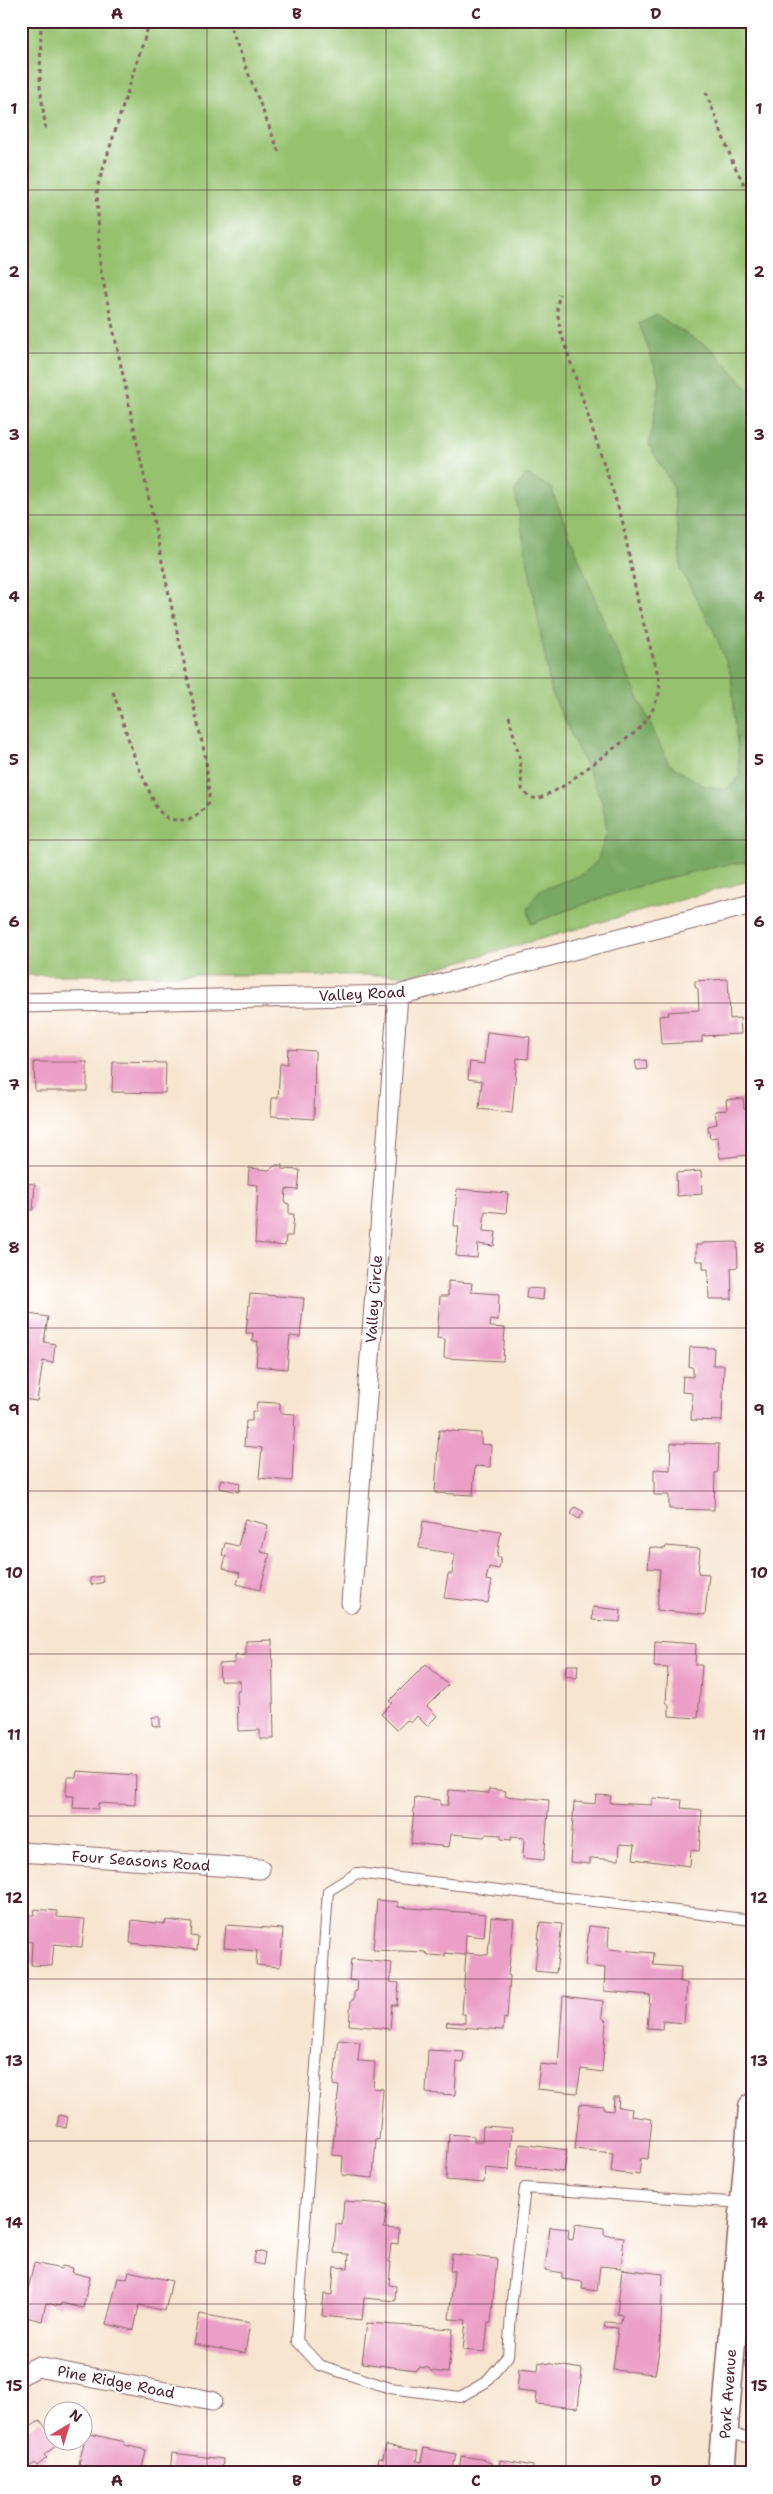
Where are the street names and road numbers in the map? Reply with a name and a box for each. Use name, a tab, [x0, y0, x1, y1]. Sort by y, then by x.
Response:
street label: Valley Road	[318, 982, 406, 1006]
street label: Valley Circle	[361, 1254, 387, 1344]
street label: Four Seasons Road	[71, 1846, 211, 1876]
street label: Park Avenue	[715, 2348, 741, 2440]
street label: Pine Ridge Road	[55, 2361, 177, 2403]

